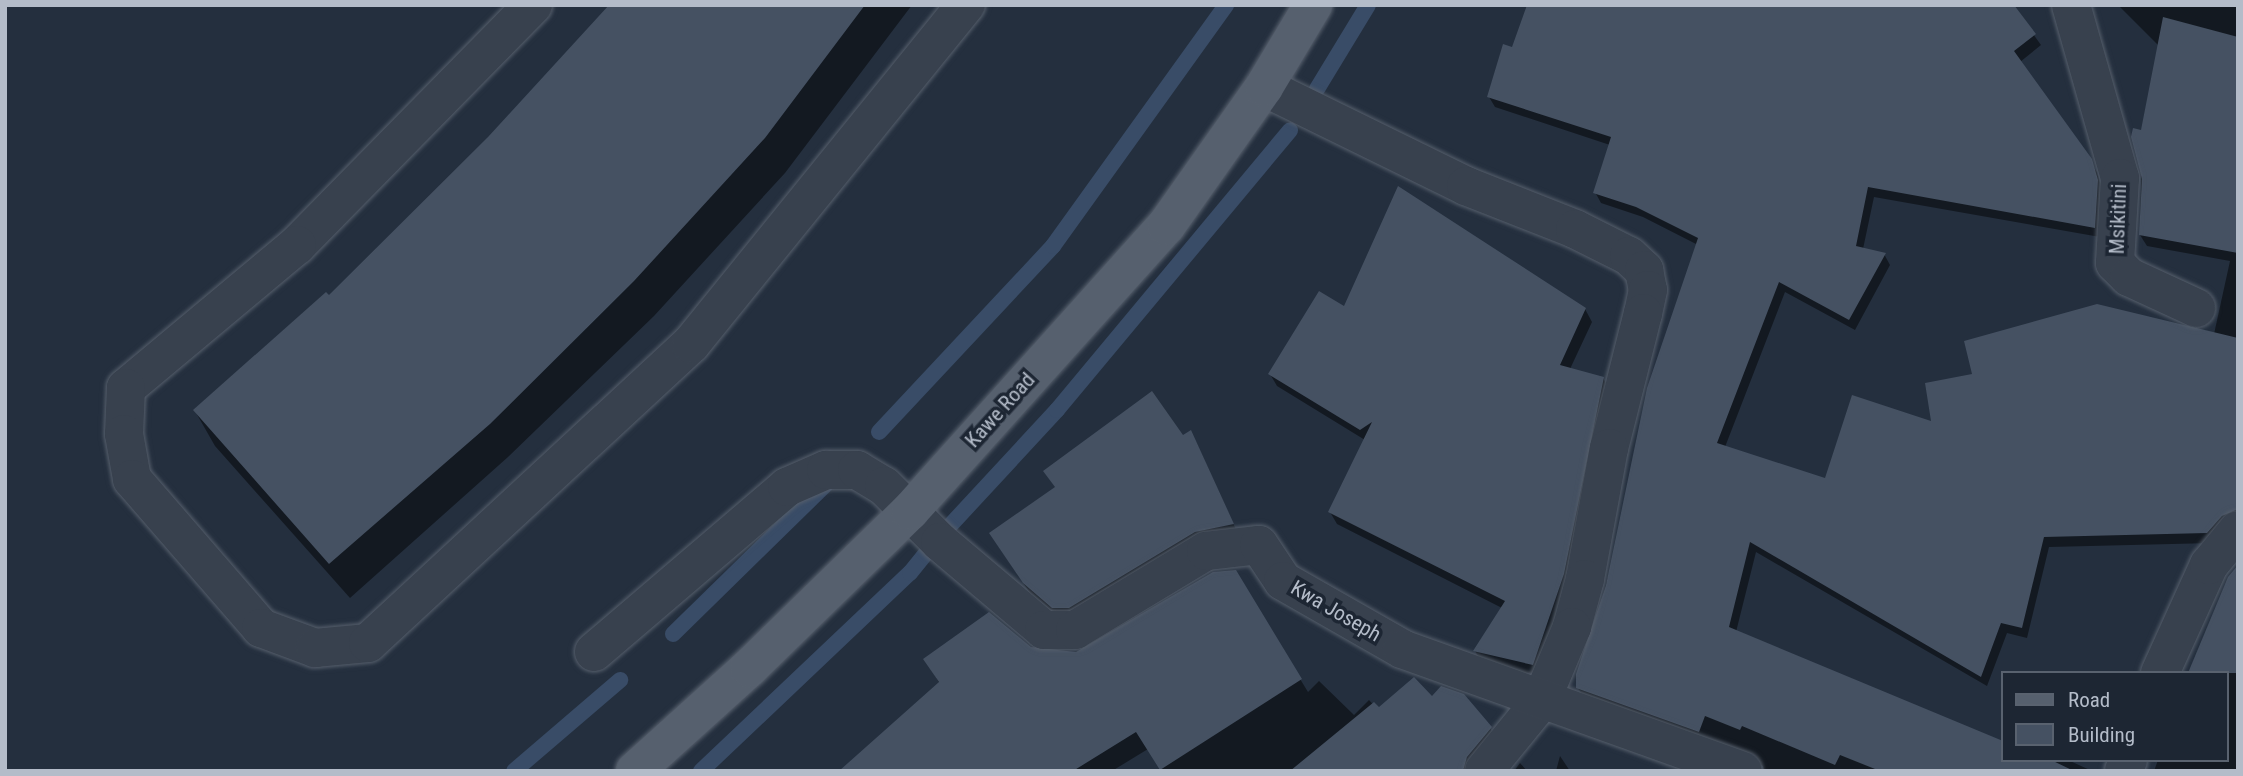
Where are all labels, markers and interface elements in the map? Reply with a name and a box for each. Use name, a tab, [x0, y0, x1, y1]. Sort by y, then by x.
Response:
street label: Msikitini	[2104, 183, 2132, 255]
street label: Kawe Road	[960, 367, 1040, 453]
street label: Kwa Joseph	[1286, 575, 1386, 647]
legend	[2002, 671, 2229, 762]
text: Road	[2068, 688, 2110, 712]
text: Building	[2068, 723, 2135, 747]

